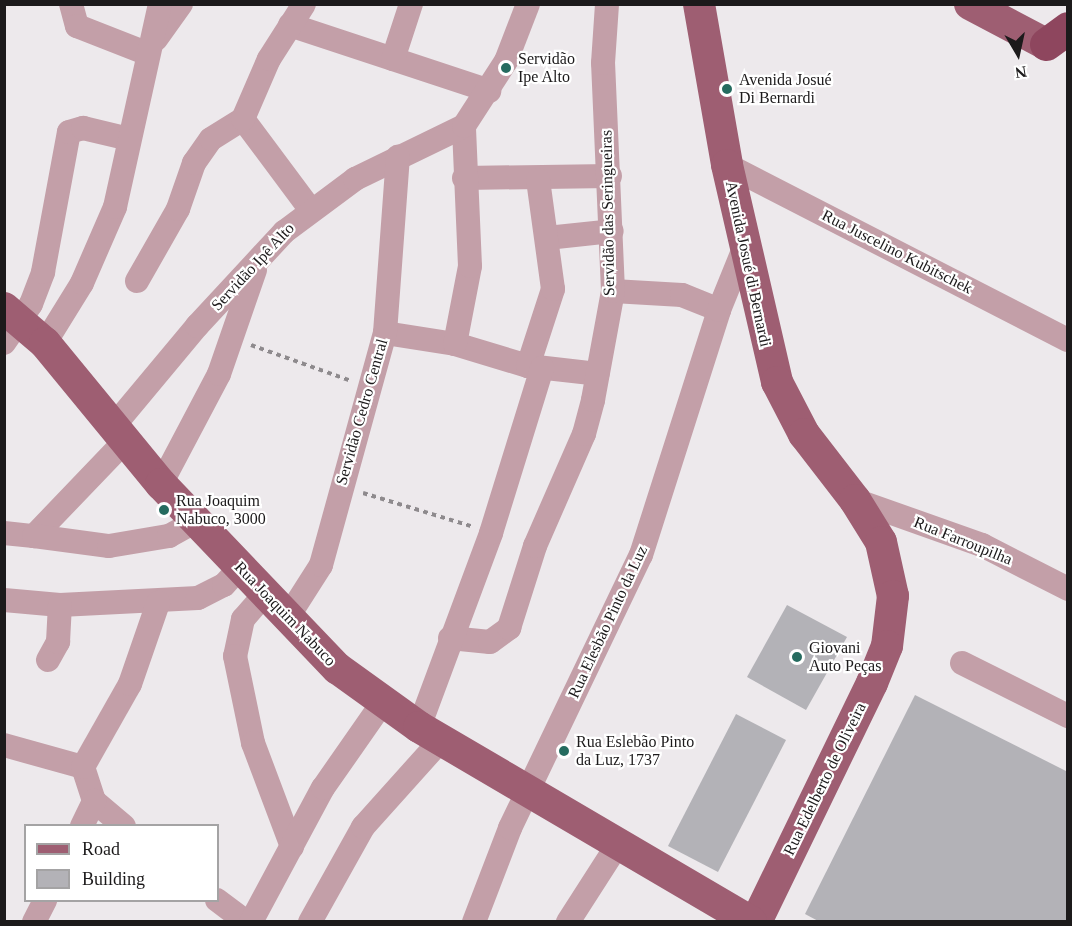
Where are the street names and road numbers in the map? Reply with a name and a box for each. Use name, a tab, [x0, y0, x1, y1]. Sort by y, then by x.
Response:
street label: Servidão das Seringueiras	[597, 130, 619, 296]
street label: Avenida Josué di Bernardi	[721, 179, 775, 349]
street label: Rua Juscelino Kubitschek	[819, 206, 975, 298]
street label: Servidão Ipê Alto	[207, 219, 299, 315]
street label: Servidão Cedro Central	[332, 337, 392, 487]
street label: Rua Farroupilha	[911, 513, 1015, 569]
street label: Rua Elesbão Pinto da Luz	[564, 543, 652, 701]
street label: Rua Joaquim Nabuco	[230, 558, 340, 670]
street label: Rua Edelberto de Oliveira	[780, 700, 870, 858]

